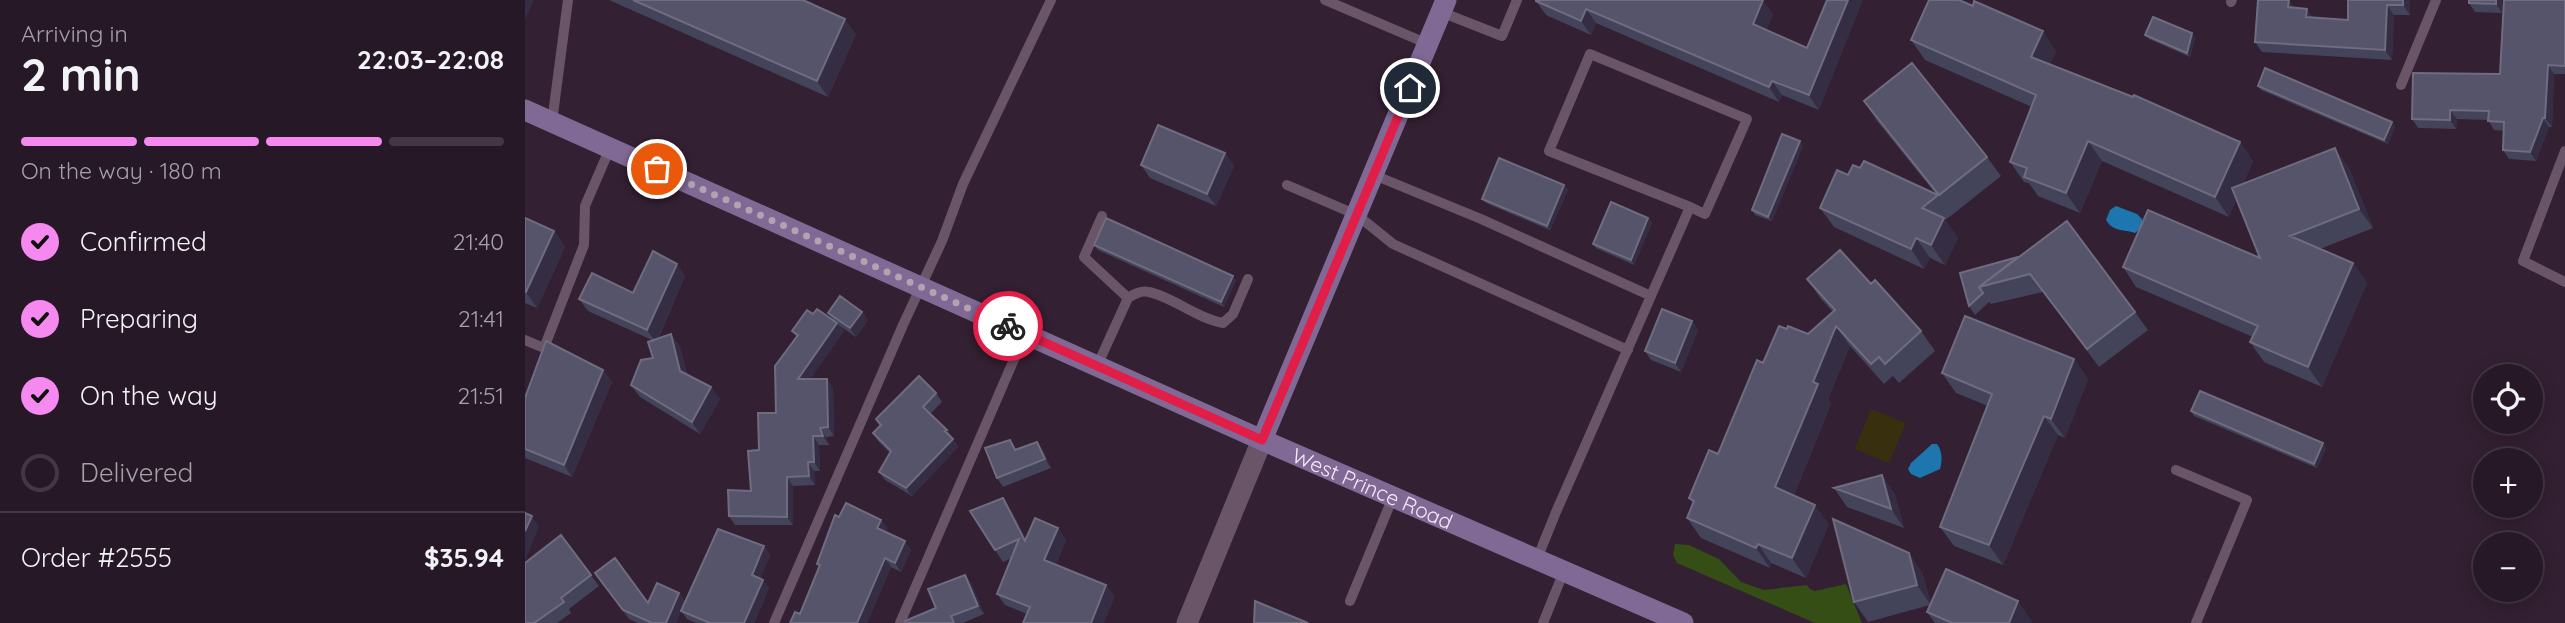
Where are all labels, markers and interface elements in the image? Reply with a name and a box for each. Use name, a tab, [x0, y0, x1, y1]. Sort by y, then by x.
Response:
text: Arriving in	[21, 19, 128, 48]
text: 22:03–22:08	[357, 43, 504, 76]
text: 2 min	[21, 45, 141, 103]
pin	[1380, 58, 1440, 118]
icon: home	[1391, 69, 1429, 107]
pin	[627, 139, 687, 199]
icon: bag	[638, 150, 676, 188]
text: On the way · 180 m	[21, 156, 222, 185]
icon: check	[21, 223, 59, 261]
text: Confirmed	[80, 225, 207, 258]
text: 21:40	[453, 227, 504, 256]
courier	[973, 291, 1043, 361]
icon: check	[21, 300, 59, 338]
text: Preparing	[80, 302, 198, 335]
text: 21:41	[458, 304, 504, 333]
icon: bike	[989, 307, 1027, 345]
map controls	[2473, 364, 2543, 602]
button: locate	[2473, 364, 2543, 434]
icon: check	[21, 377, 59, 415]
text: On the way	[80, 379, 218, 412]
text: 21:51	[457, 381, 504, 410]
street label: West Prince Road	[1288, 442, 1457, 534]
button: +	[2473, 448, 2543, 518]
text: Delivered	[80, 456, 193, 489]
button: −	[2473, 532, 2543, 602]
text: Order #2555	[21, 541, 172, 574]
text: $35.94	[424, 541, 504, 574]

